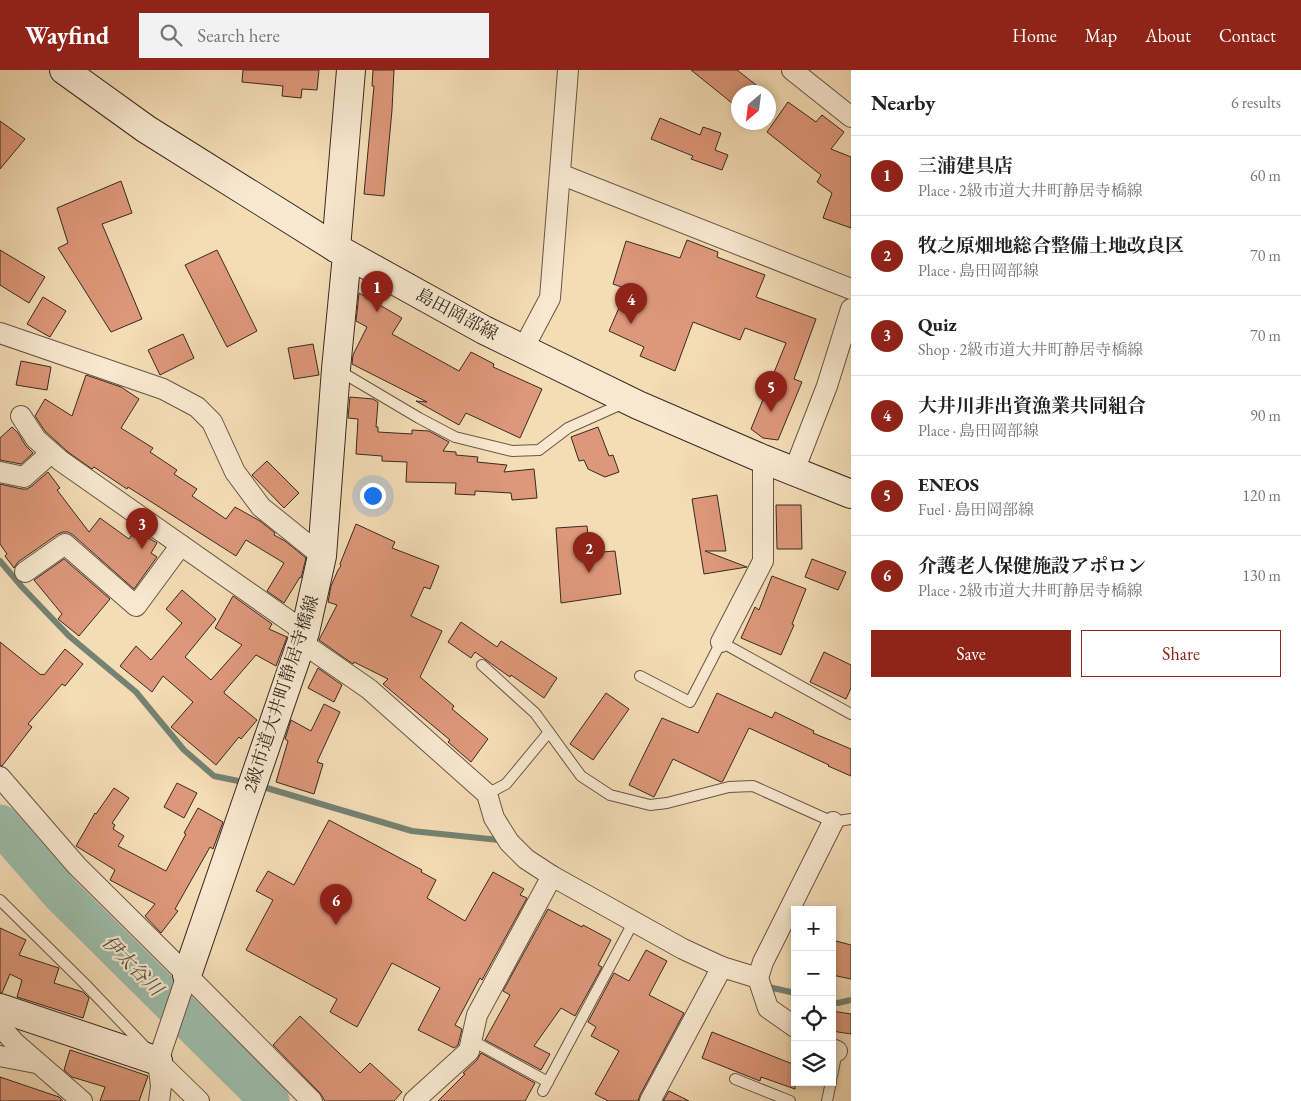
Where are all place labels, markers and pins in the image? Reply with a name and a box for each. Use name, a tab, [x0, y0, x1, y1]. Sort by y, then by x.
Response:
pin: 1	[361, 271, 393, 312]
pin: 4	[615, 283, 647, 324]
pin: 5	[755, 371, 787, 412]
pin: 3	[126, 508, 158, 549]
pin: 2	[573, 532, 605, 573]
pin: 6	[320, 884, 352, 925]

